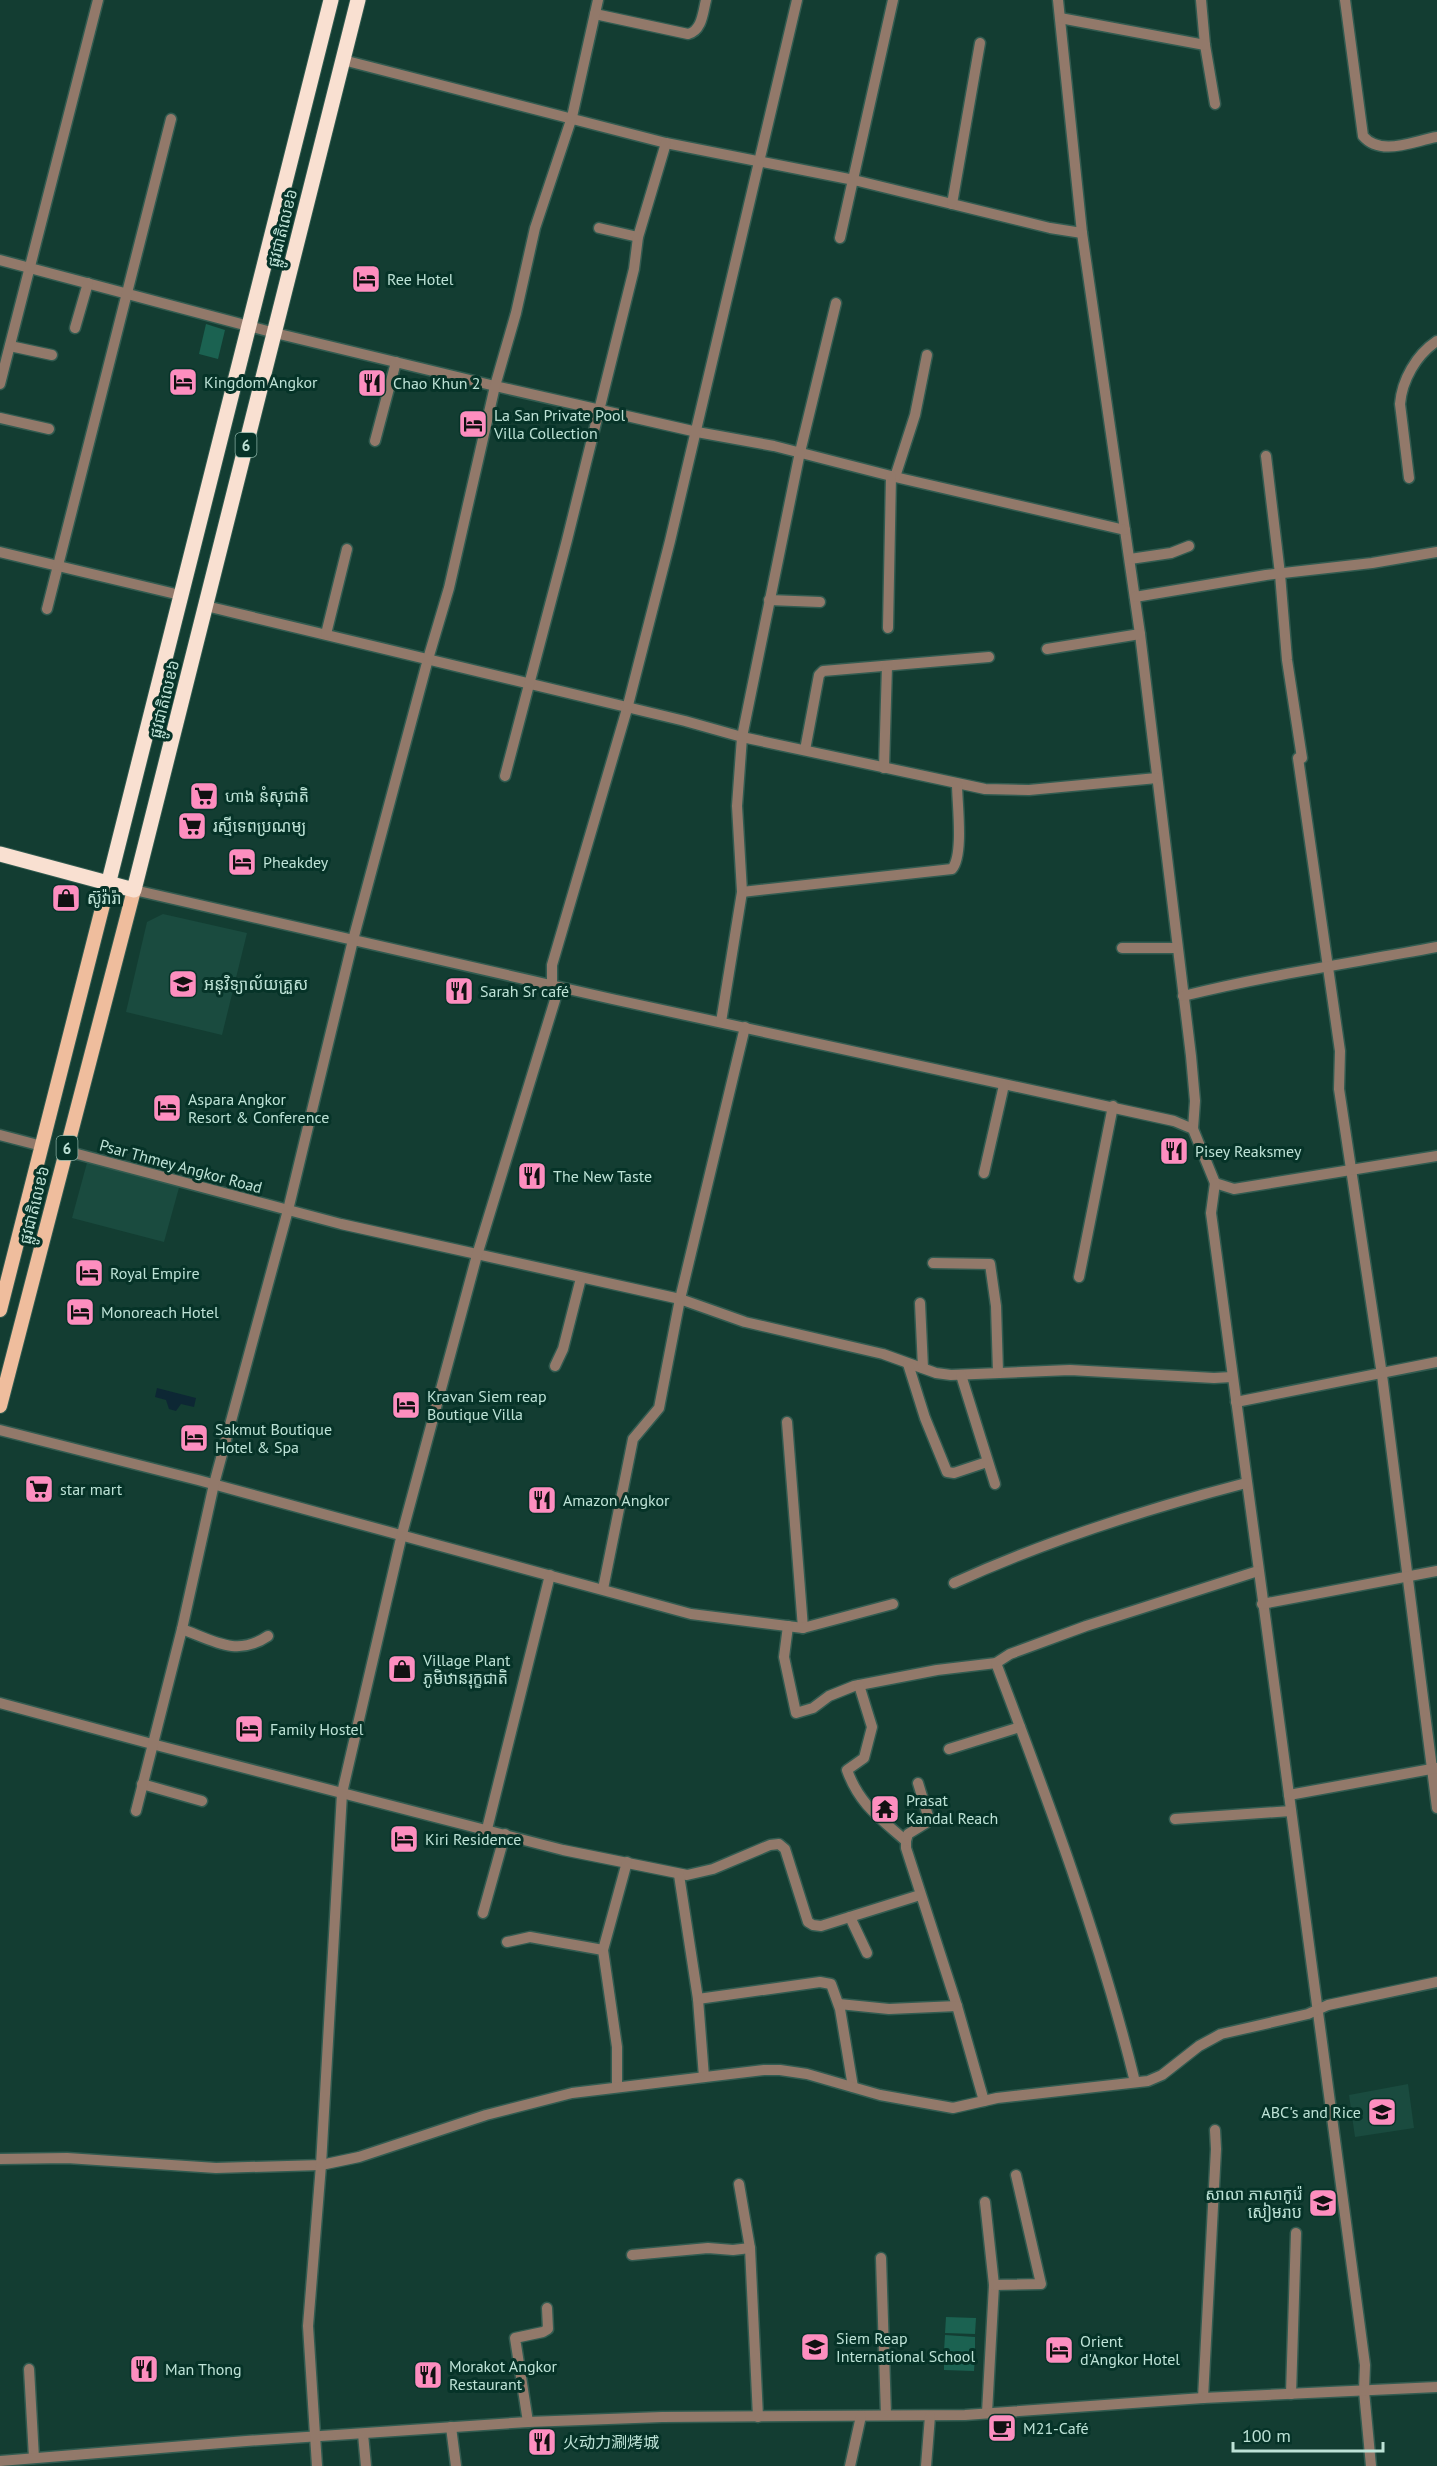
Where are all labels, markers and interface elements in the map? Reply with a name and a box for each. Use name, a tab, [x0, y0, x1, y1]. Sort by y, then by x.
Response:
street label: ផ្លូវជាតិលេខ៦	[263, 187, 306, 270]
hotel icon: Ree Hotel	[350, 263, 382, 295]
place label: Ree Hotel	[387, 269, 454, 289]
hotel icon: Kingdom Angkor	[167, 366, 199, 398]
restaurant icon: Chao Khun 2	[356, 367, 388, 399]
place label: Kingdom Angkor	[204, 372, 318, 392]
place label: Chao Khun 2	[393, 373, 481, 393]
place label: La San Private Pool Villa Collection	[493, 405, 626, 443]
hotel icon: La San Private Pool Villa Collection	[457, 408, 489, 440]
road number: 6	[236, 433, 256, 457]
street label: ផ្លូវជាតិលេខ៦	[145, 658, 188, 741]
supermarket icon: ហាង នំសុជាតិ	[188, 780, 220, 812]
place label: ហាង នំសុជាតិ	[225, 786, 309, 807]
supermarket icon: រស្មីទេពប្រណម្យ	[176, 810, 208, 842]
place label: រស្មីទេពប្រណម្យ	[213, 816, 306, 836]
hotel icon: Pheakdey	[226, 846, 258, 878]
place label: Pheakdey	[263, 852, 329, 872]
shop icon: ស៊ូវ៉ារ៉ា	[50, 882, 82, 914]
place label: ស៊ូវ៉ារ៉ា	[87, 888, 122, 908]
school or university icon: អនុវិទ្យាល័យគ្រួស	[167, 968, 199, 1000]
place label: អនុវិទ្យាល័យគ្រួស	[204, 974, 308, 995]
restaurant icon: Sarah Sr café	[443, 975, 475, 1007]
place label: Sarah Sr café	[480, 981, 569, 1001]
place label: Aspara Angkor Resort & Conference	[188, 1089, 329, 1127]
hotel icon: Aspara Angkor Resort & Conference	[151, 1092, 183, 1124]
street label: Psar Thmey Angkor Road	[97, 1135, 265, 1197]
restaurant icon: Pisey Reaksmey	[1158, 1135, 1190, 1167]
road number: 6	[56, 1136, 78, 1160]
place label: Pisey Reaksmey	[1195, 1141, 1302, 1161]
restaurant icon: The New Taste	[516, 1160, 548, 1192]
street label: ផ្លូវជាតិលេខ៦	[15, 1164, 58, 1247]
place label: The New Taste	[553, 1166, 652, 1186]
hotel icon: Royal Empire	[73, 1257, 105, 1289]
place label: Royal Empire	[110, 1263, 200, 1283]
hotel icon: Monoreach Hotel	[64, 1296, 96, 1328]
place label: Monoreach Hotel	[101, 1302, 219, 1322]
place label: Kravan Siem reap Boutique Villa	[427, 1386, 547, 1424]
hotel icon: Kravan Siem reap Boutique Villa	[390, 1389, 422, 1421]
place label: Sakmut Boutique Hotel & Spa	[215, 1419, 332, 1457]
hotel icon: Sakmut Boutique Hotel & Spa	[178, 1422, 210, 1454]
supermarket icon: star mart	[23, 1473, 55, 1505]
place label: star mart	[60, 1479, 123, 1499]
restaurant icon: Amazon Angkor	[526, 1484, 558, 1516]
place label: Amazon Angkor	[563, 1490, 670, 1510]
place label: Village Plant ភូមិឋានរុក្ខជាតិ	[422, 1650, 511, 1689]
shop icon: Village Plant ភូមិឋានរុក្ខជាតិ	[386, 1653, 418, 1685]
hotel icon: Family Hostel	[233, 1713, 265, 1745]
place label: Family Hostel	[270, 1719, 364, 1739]
place label: Prasat Kandal Reach	[906, 1790, 998, 1828]
temple icon: Prasat Kandal Reach	[869, 1793, 901, 1825]
hotel icon: Kiri Residence	[388, 1823, 420, 1855]
place label: Kiri Residence	[425, 1829, 521, 1849]
school or university icon: ABC's and Rice	[1366, 2096, 1398, 2128]
place label: ABC's and Rice	[1261, 2102, 1361, 2122]
place label: សាលា ភាសាកូរ៉េ សៀមរាប	[1205, 2184, 1302, 2222]
school or university icon: សាលា ភាសាកូរ៉េ សៀមរាប	[1307, 2187, 1339, 2219]
place label: Siem Reap International School	[836, 2328, 975, 2366]
school or university icon: Siem Reap International School	[799, 2331, 831, 2363]
place label: Orient d'Angkor Hotel	[1080, 2331, 1180, 2369]
hotel icon: Orient d'Angkor Hotel	[1043, 2334, 1075, 2366]
restaurant icon: Man Thong	[128, 2353, 160, 2385]
place label: Morakot Angkor Restaurant	[449, 2356, 558, 2394]
place label: Man Thong	[165, 2359, 242, 2379]
restaurant icon: Morakot Angkor Restaurant	[412, 2359, 444, 2391]
cafe icon: M21-Café	[986, 2412, 1018, 2444]
scale bar	[1233, 2415, 1383, 2453]
place label: M21-Café	[1023, 2418, 1089, 2438]
text: 100 m	[1242, 2424, 1291, 2447]
restaurant icon: 火动力涮烤城	[526, 2426, 558, 2458]
place label: 火动力涮烤城	[563, 2432, 659, 2452]

